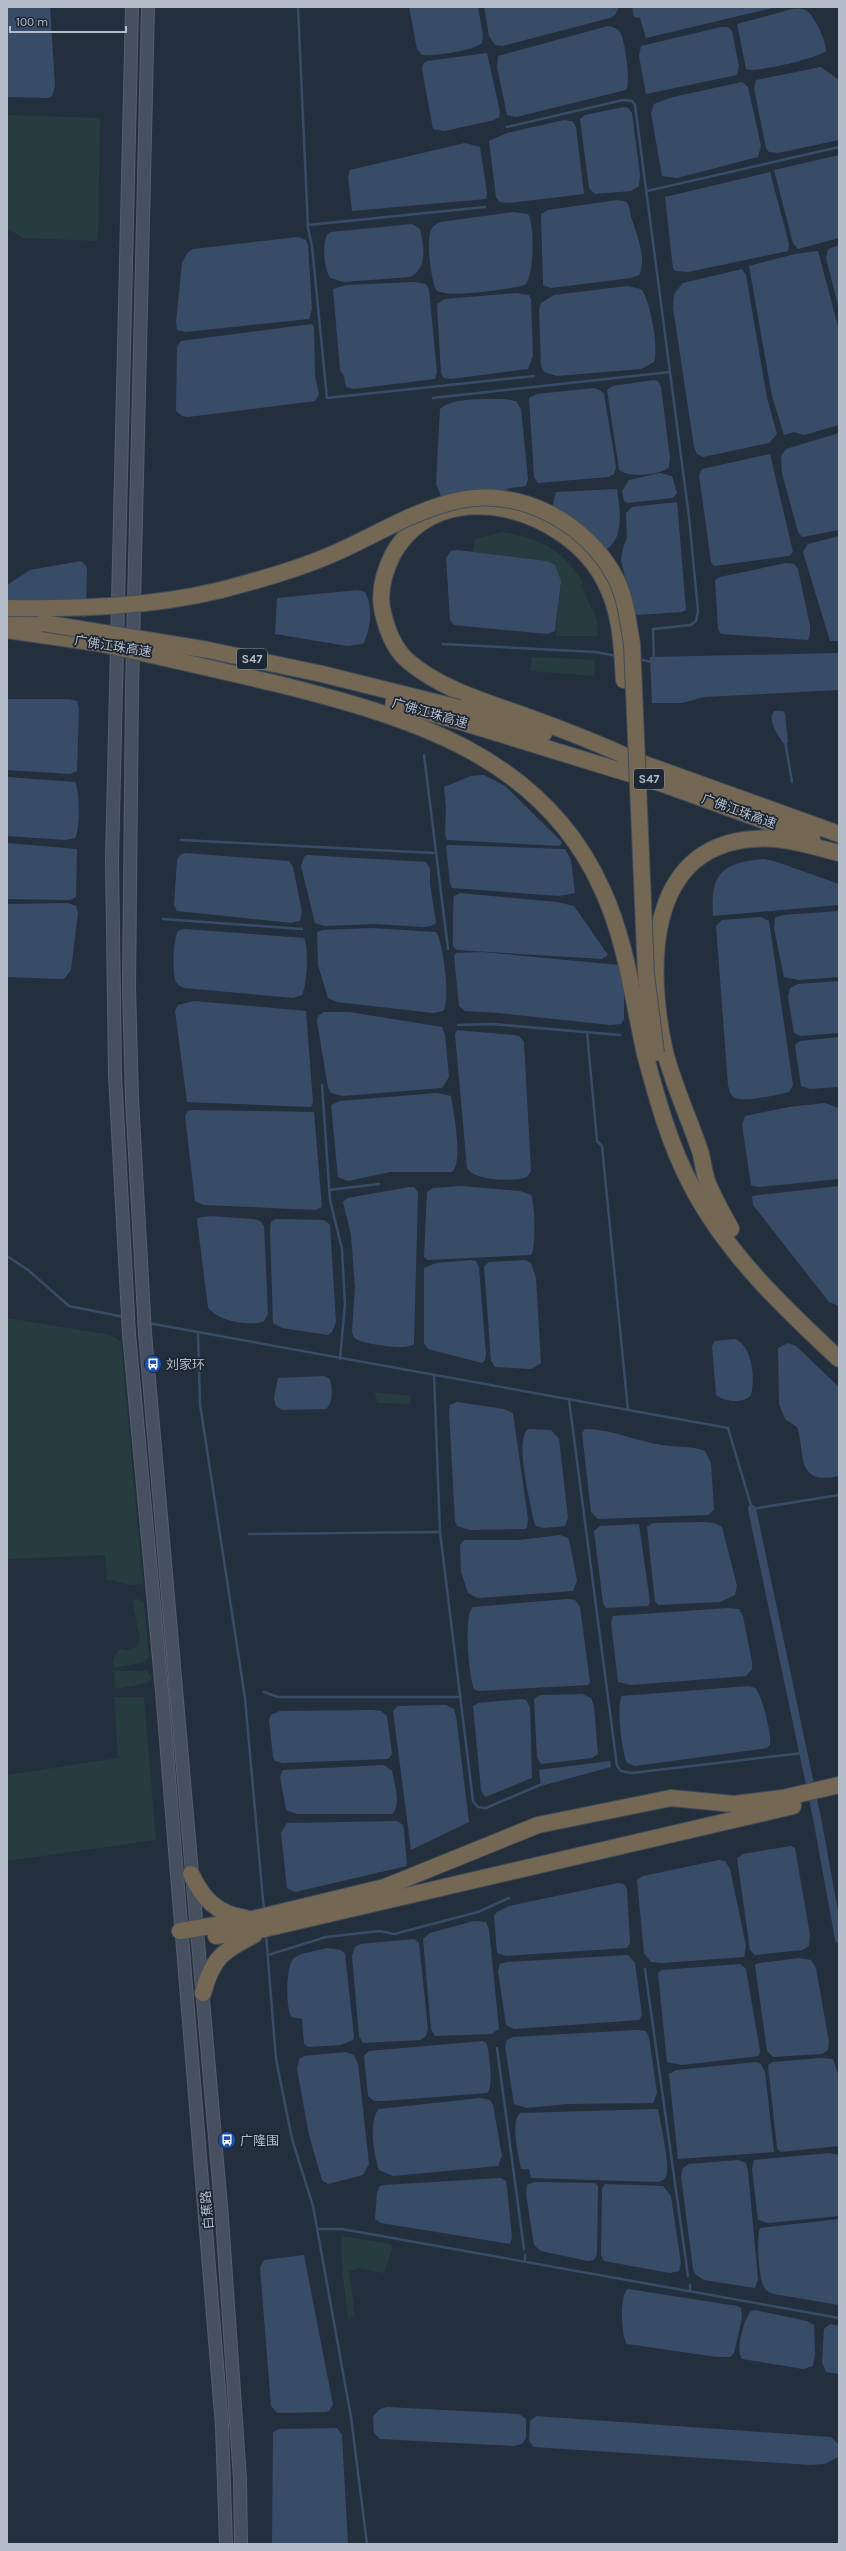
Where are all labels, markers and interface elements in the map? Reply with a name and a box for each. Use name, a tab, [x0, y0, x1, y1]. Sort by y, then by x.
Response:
scale bar	[10, 8, 126, 34]
text: 100 m	[16, 15, 48, 29]
street label: 广佛江珠高速	[73, 632, 153, 660]
road number: S47	[237, 649, 267, 669]
street label: 广佛江珠高速	[390, 695, 470, 731]
road number: S47	[634, 769, 664, 789]
street label: 广佛江珠高速	[700, 791, 778, 831]
bus stop icon: 刘家环	[143, 1354, 163, 1374]
place label: 刘家环	[166, 1357, 205, 1372]
bus stop icon: 广隆围	[217, 2130, 237, 2150]
place label: 广隆围	[240, 2133, 279, 2148]
street label: 白蕉路	[198, 2190, 216, 2230]

